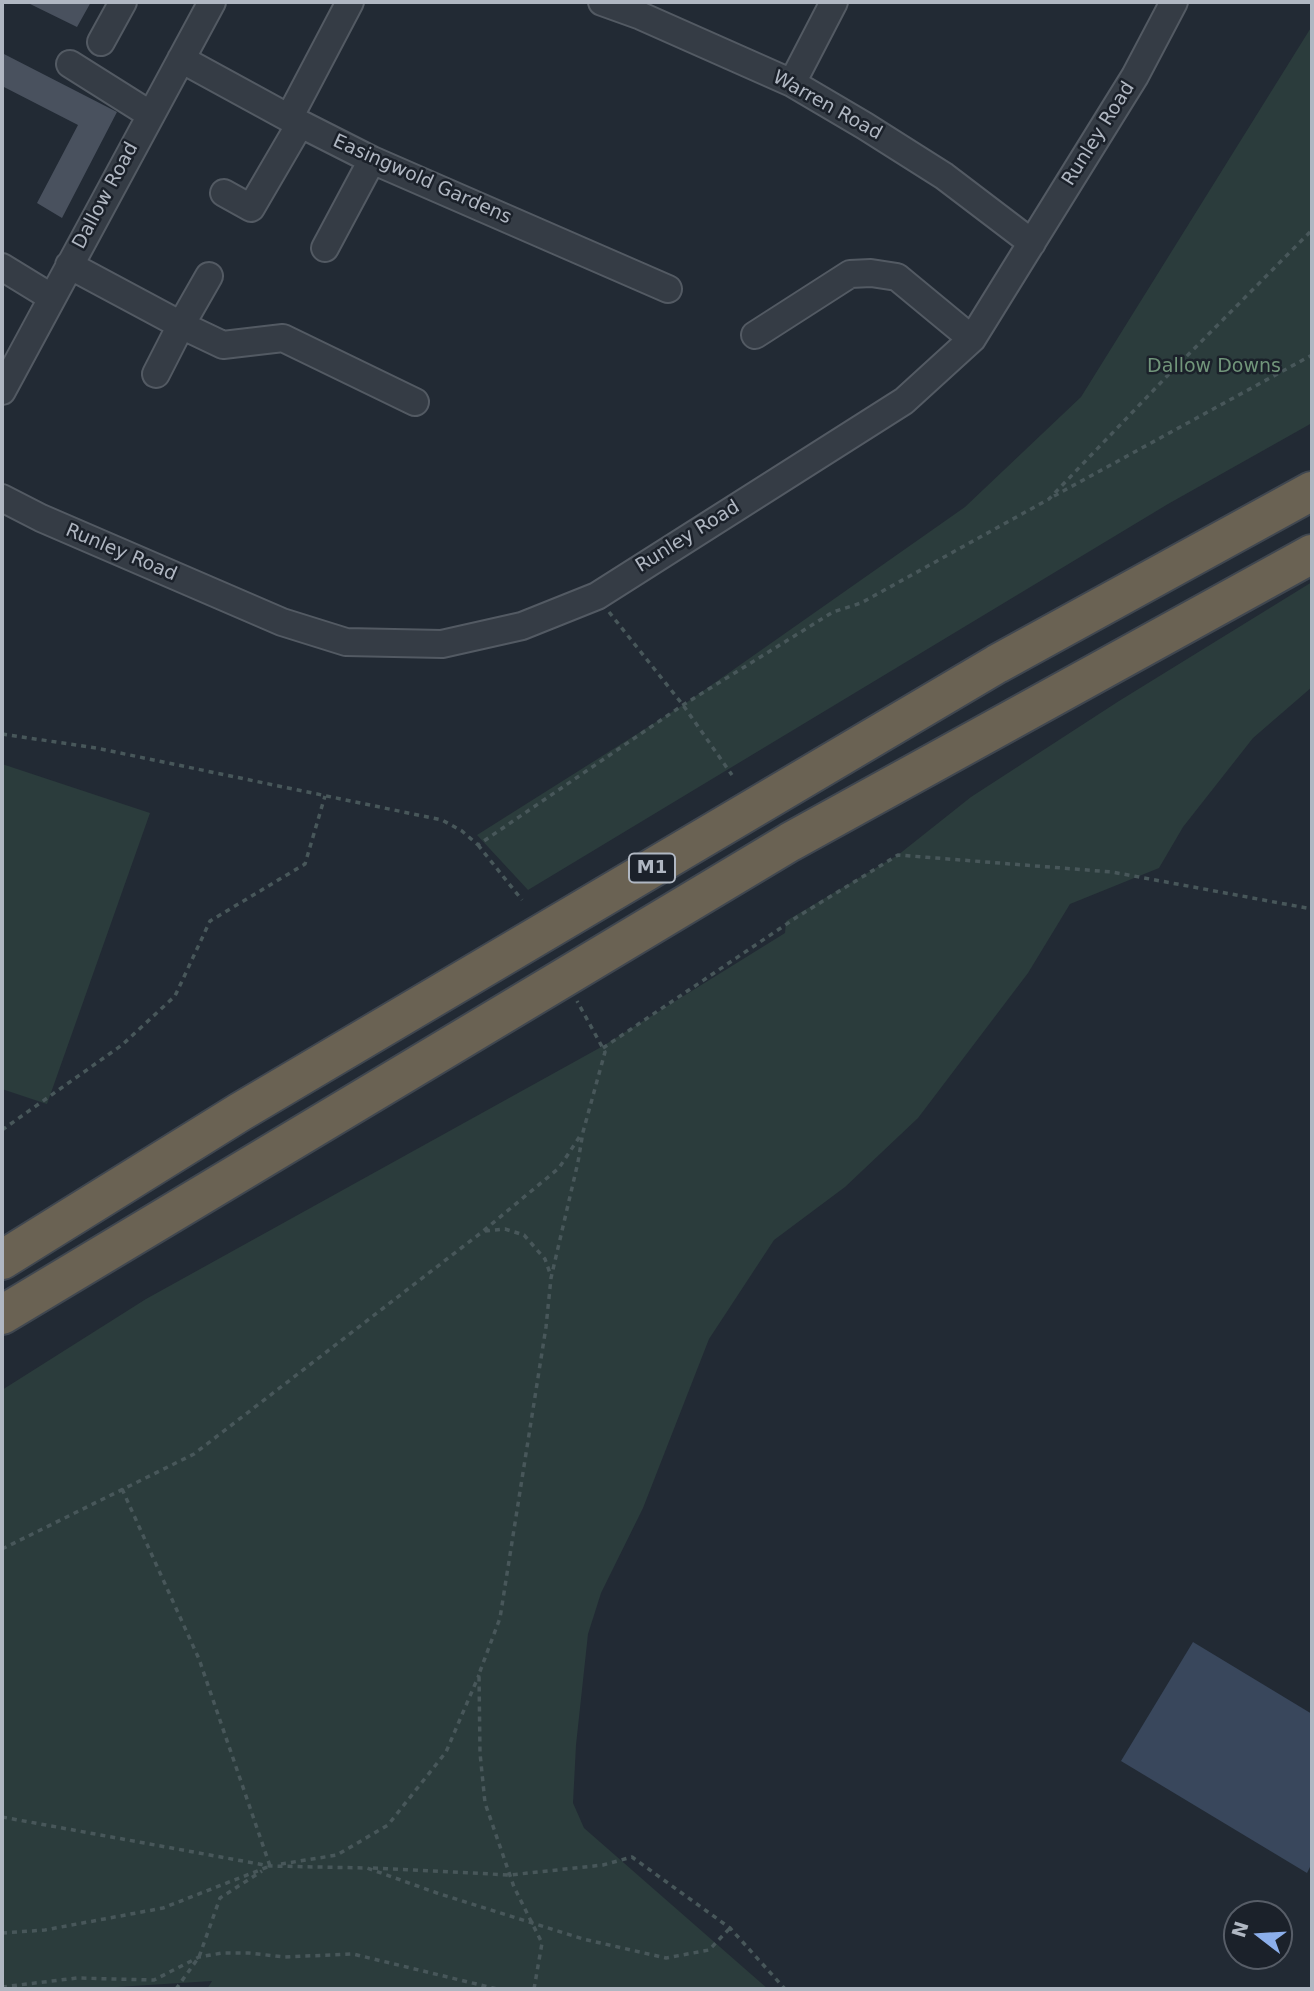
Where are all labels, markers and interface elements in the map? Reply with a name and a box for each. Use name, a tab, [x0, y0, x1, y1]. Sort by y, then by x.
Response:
street label: Warren Road	[768, 67, 886, 145]
street label: Runley Road	[1058, 78, 1140, 190]
street label: Easingwold Gardens	[329, 130, 515, 230]
street label: Dallow Road	[68, 139, 144, 253]
park label: Dallow Downs	[1147, 356, 1281, 378]
street label: Runley Road	[632, 496, 744, 578]
street label: Runley Road	[62, 519, 180, 587]
road number: M1	[629, 854, 675, 882]
north arrow	[1223, 1900, 1293, 1970]
text: N	[1227, 1919, 1253, 1940]

